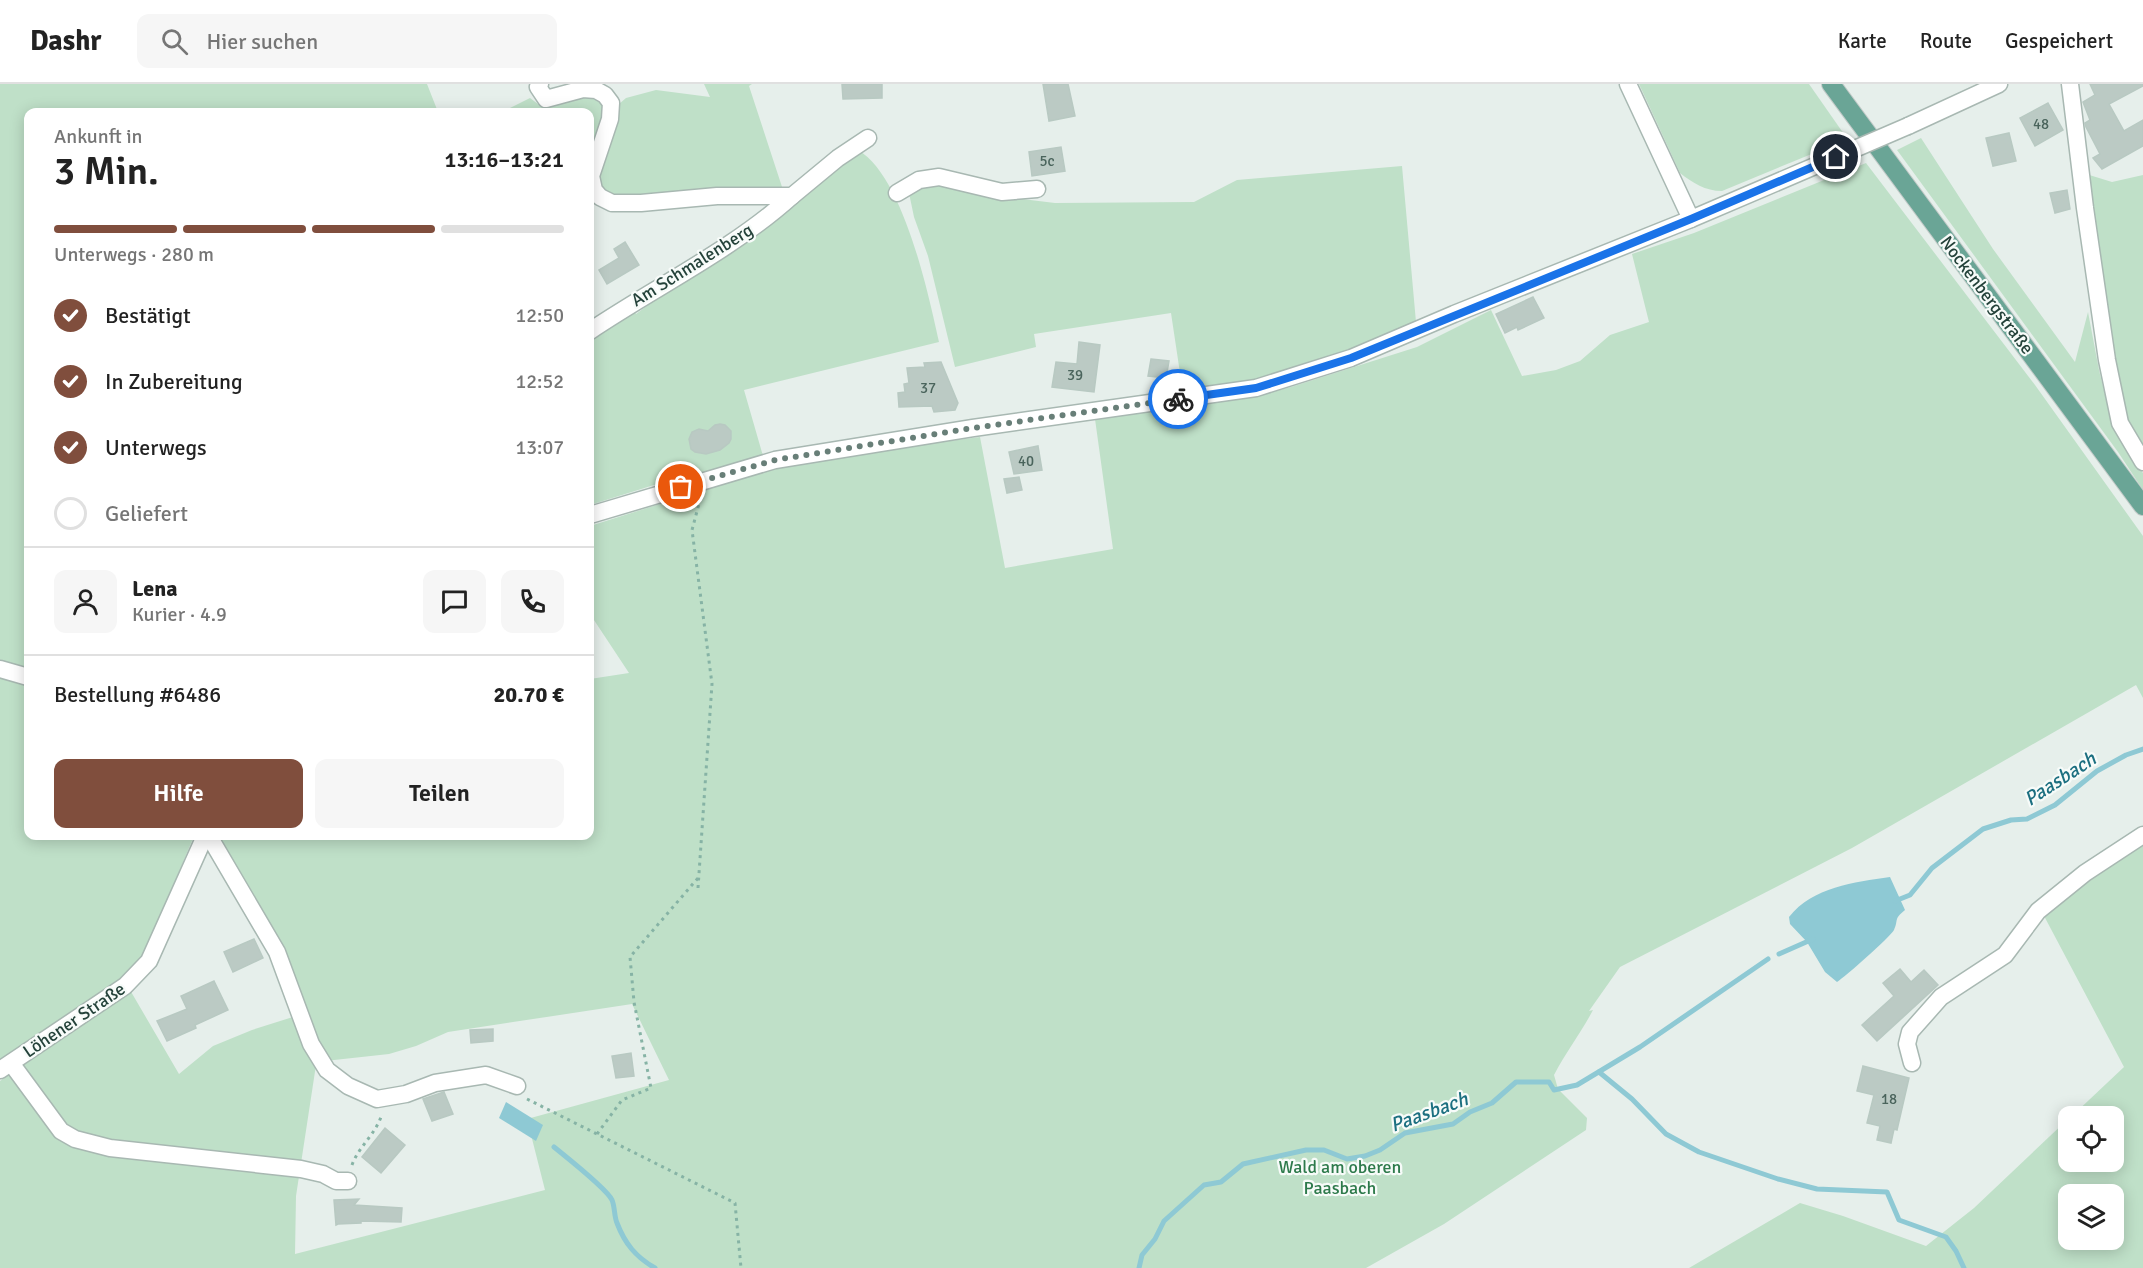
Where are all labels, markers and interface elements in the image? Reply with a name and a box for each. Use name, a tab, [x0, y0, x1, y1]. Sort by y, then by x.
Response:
search box	[137, 14, 557, 68]
text: Dashr	[30, 24, 101, 58]
icon: search	[158, 25, 191, 58]
text: Hier suchen	[206, 28, 318, 55]
text: Karte	[1838, 28, 1887, 54]
text: Route	[1920, 28, 1972, 54]
text: Gespeichert	[2005, 28, 2113, 54]
house number: 48	[2033, 115, 2049, 133]
text: Ankunft in	[54, 124, 142, 149]
pin	[1810, 131, 1861, 182]
icon: home	[1819, 140, 1852, 173]
text: 13:16–13:21	[445, 146, 564, 173]
text: 3 Min.	[54, 147, 159, 195]
house number: 5c	[1039, 152, 1055, 170]
street label: Am Schmalenberg	[627, 219, 757, 311]
street label: Nockenbergstraße	[1935, 232, 2039, 358]
text: Unterwegs · 280 m	[54, 242, 214, 267]
icon: check	[54, 299, 87, 332]
text: Bestätigt	[105, 302, 191, 329]
text: 12:50	[515, 303, 564, 328]
icon: check	[54, 365, 87, 398]
house number: 39	[1067, 366, 1083, 384]
text: In Zubereitung	[105, 368, 243, 395]
text: 12:52	[515, 369, 564, 394]
courier	[1148, 369, 1208, 429]
house number: 37	[920, 379, 936, 397]
icon: bike	[1162, 383, 1195, 416]
icon: check	[54, 431, 87, 464]
text: Unterwegs	[105, 434, 207, 461]
text: 13:07	[515, 435, 564, 460]
house number: 40	[1018, 452, 1034, 470]
pin	[655, 461, 706, 512]
icon: bag	[664, 470, 697, 503]
text: Geliefert	[105, 500, 188, 527]
button: person	[54, 570, 117, 633]
button: chat	[423, 570, 486, 633]
button: phone	[501, 570, 564, 633]
text: Lena	[132, 575, 178, 602]
text: Kurier · 4.9	[132, 602, 227, 627]
text: Bestellung #6486	[54, 681, 221, 708]
text: 20.70 €	[493, 681, 564, 708]
water label: Paasbach	[2019, 746, 2102, 812]
button: Hilfe	[54, 759, 303, 828]
button: Teilen	[315, 759, 564, 828]
street label: Löhener Straße	[19, 978, 129, 1062]
water label: Paasbach	[1387, 1086, 1472, 1138]
house number: 18	[1881, 1090, 1897, 1108]
map controls	[2058, 1106, 2124, 1250]
button: locate	[2058, 1106, 2124, 1172]
park label: Wald am oberen Paasbach	[1279, 1156, 1401, 1199]
button: layers	[2058, 1184, 2124, 1250]

